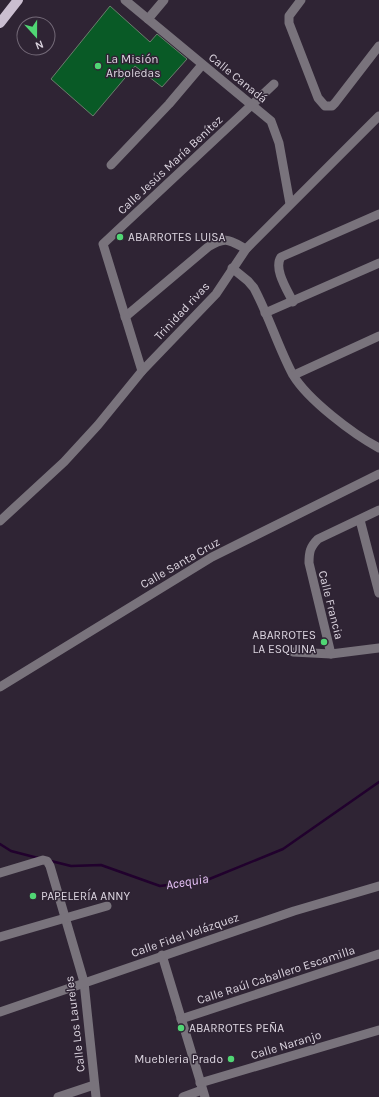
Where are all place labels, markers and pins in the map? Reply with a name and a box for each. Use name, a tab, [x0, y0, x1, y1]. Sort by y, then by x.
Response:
place label: La Misión Arboledas	[106, 52, 160, 80]
marker: La Misión Arboledas	[93, 61, 103, 71]
place label: ABARROTES LUISA	[128, 230, 226, 244]
marker: ABARROTES LUISA	[115, 232, 125, 242]
place label: ABARROTES LA ESQUINA	[252, 628, 316, 656]
marker: ABARROTES LA ESQUINA	[319, 637, 329, 647]
place label: PAPELERÍA ANNY	[41, 888, 131, 903]
marker: PAPELERÍA ANNY	[28, 891, 38, 901]
place label: ABARROTES PEÑA	[189, 1021, 284, 1035]
marker: ABARROTES PEÑA	[176, 1023, 186, 1033]
place label: Muebleria Prado	[134, 1052, 223, 1066]
marker: Muebleria Prado	[226, 1054, 236, 1064]

